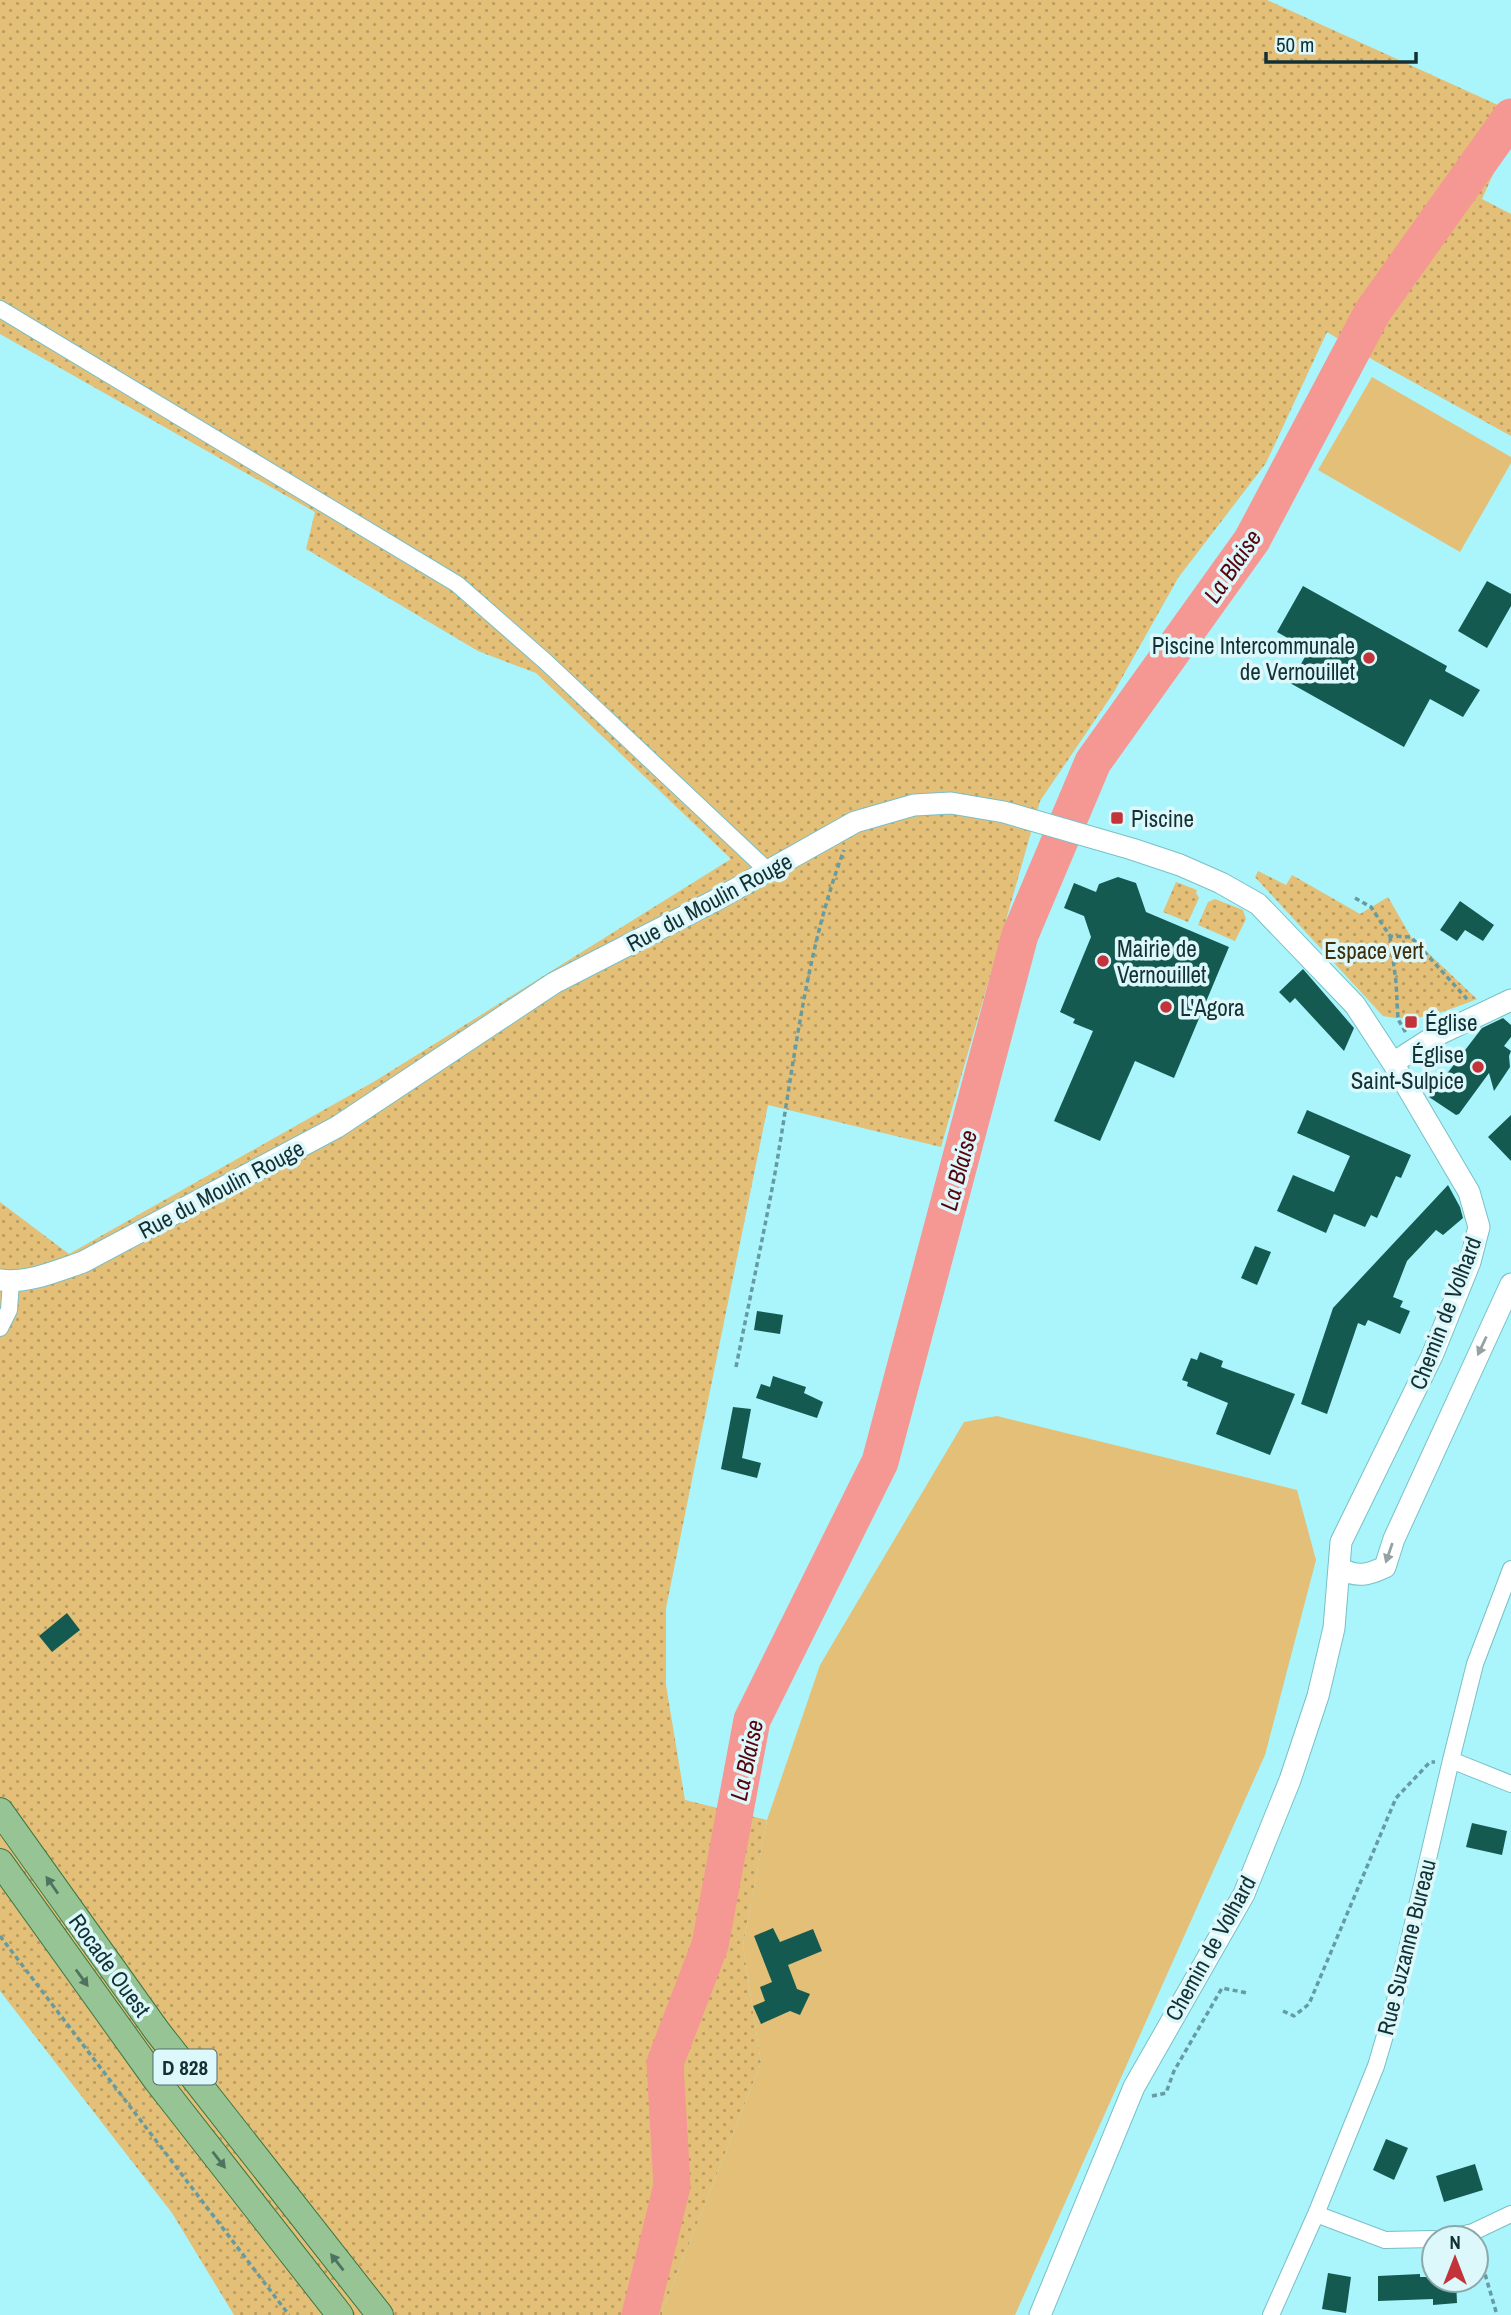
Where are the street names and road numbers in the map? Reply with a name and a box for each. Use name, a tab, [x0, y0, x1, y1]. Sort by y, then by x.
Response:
street label: Rue du Moulin Rouge	[621, 845, 797, 959]
street label: Rue du Moulin Rouge	[133, 1132, 309, 1246]
street label: Chemin de Volhard	[1402, 1232, 1488, 1394]
street label: Rue Suzanne Bureau	[1369, 1856, 1443, 2038]
street label: Chemin de Volhard	[1157, 1870, 1263, 2026]
street label: Rocade Ouest	[62, 1907, 158, 2023]
road number: D 828	[154, 2050, 216, 2084]

